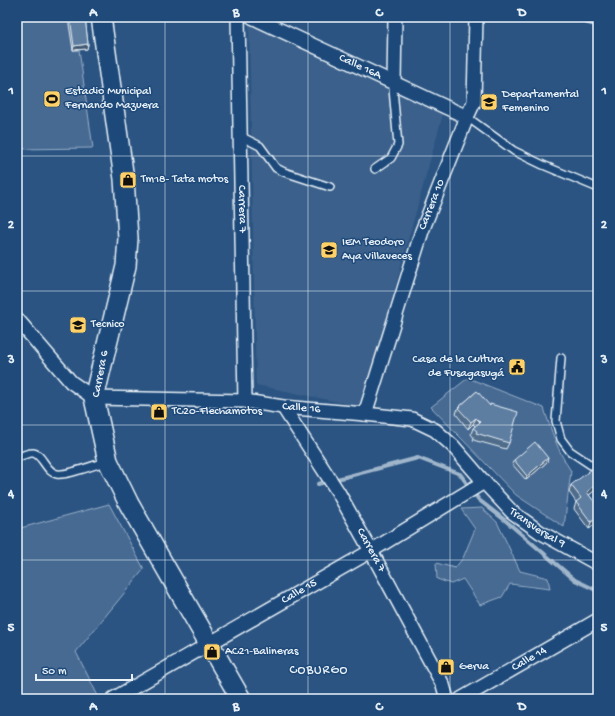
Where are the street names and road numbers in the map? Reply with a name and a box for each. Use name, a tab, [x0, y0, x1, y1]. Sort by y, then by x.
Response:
street label: Calle 16A	[336, 51, 384, 84]
street label: Carrera 10	[416, 177, 449, 232]
street label: Carrera 7	[234, 185, 249, 234]
street label: Carrera 6	[90, 348, 113, 399]
street label: Calle 16	[282, 400, 322, 417]
street label: Transversal 9	[505, 504, 567, 551]
street label: Carrera 7	[353, 526, 388, 575]
street label: Calle 15	[279, 576, 320, 608]
street label: Calle 14	[509, 644, 550, 675]

